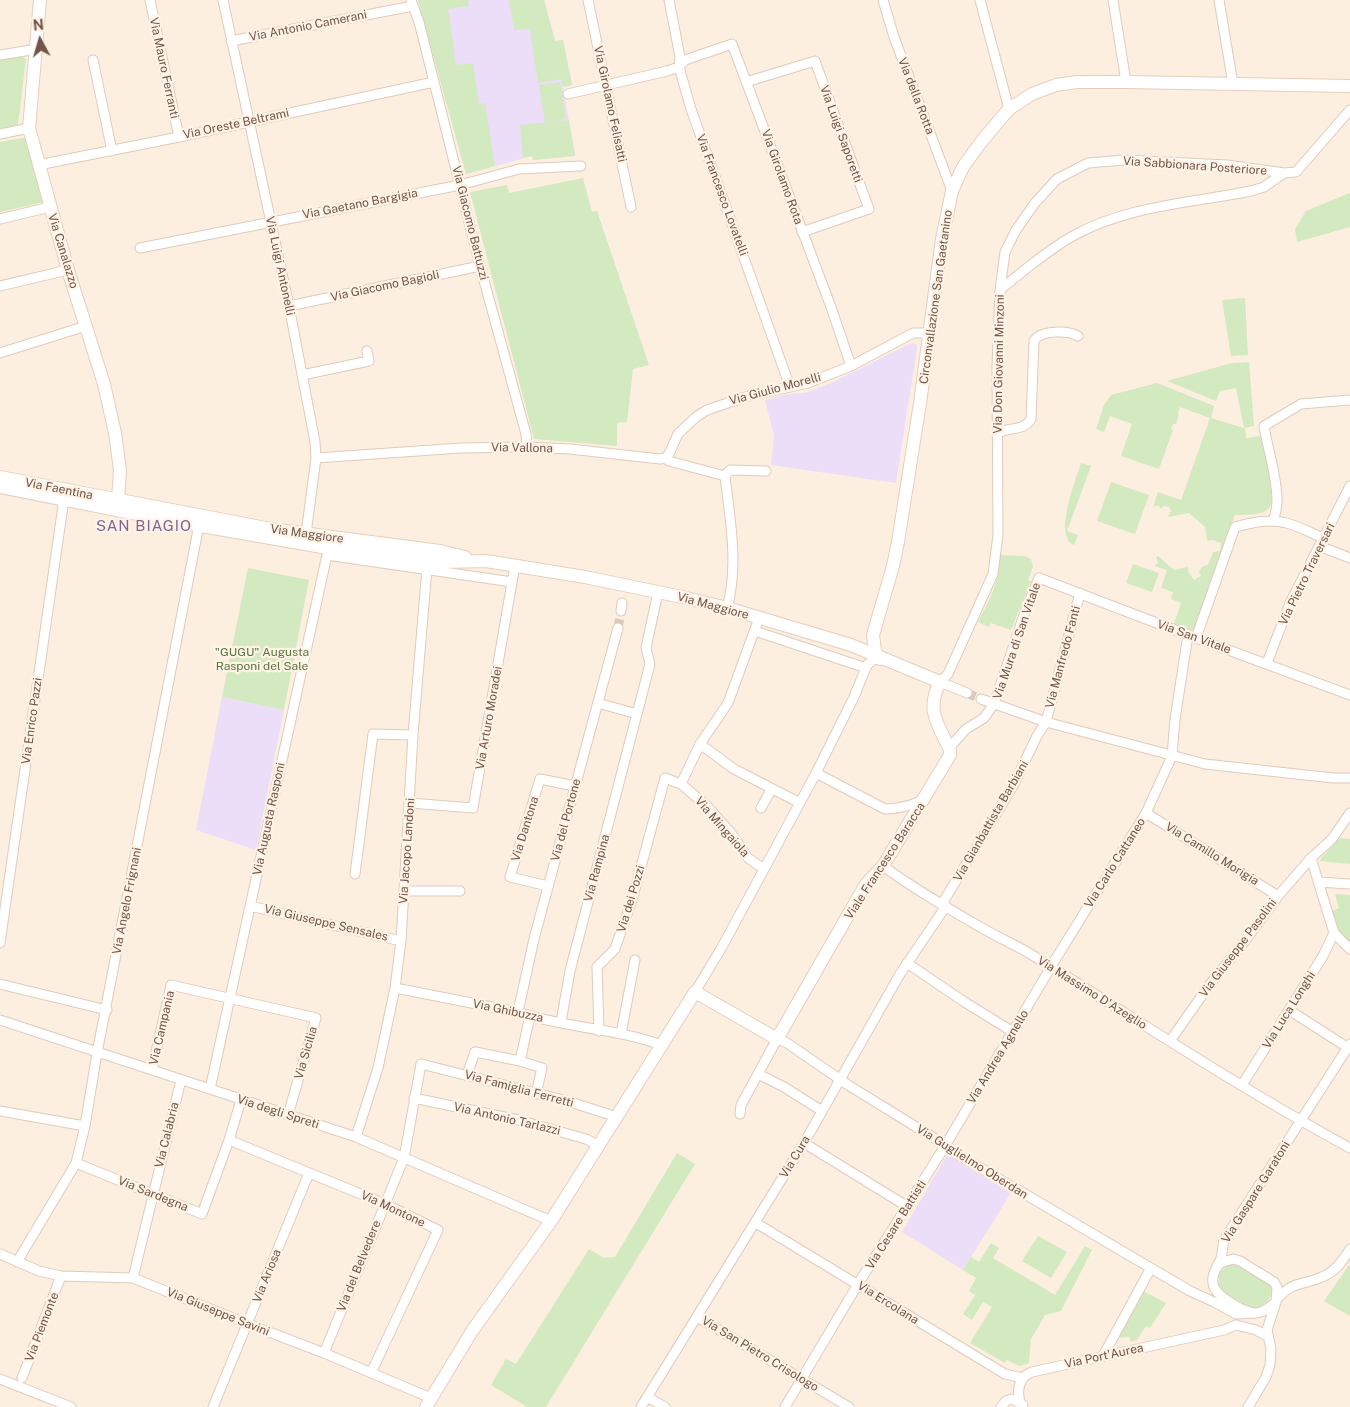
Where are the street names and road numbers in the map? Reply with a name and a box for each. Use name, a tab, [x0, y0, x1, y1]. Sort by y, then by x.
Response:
street label: Via Antonio Camerani	[248, 8, 368, 44]
street label: Via Mauro Ferranti	[146, 16, 182, 120]
street label: Via Girolamo Felisatti	[591, 45, 629, 163]
street label: Via della Rotta	[895, 56, 937, 136]
street label: Via Luigi Saporetti	[817, 83, 865, 185]
street label: Via Oreste Beltrami	[182, 106, 290, 142]
street label: Via Girolamo Rota	[758, 128, 806, 226]
street label: Via Francesco Lovatelli	[693, 132, 751, 258]
street label: Via Sabbionara Posteriore	[1123, 154, 1267, 178]
street label: Via Giacomo Battuzzi	[449, 164, 491, 282]
street label: Via Gaetano Bargigia	[301, 186, 419, 222]
street label: Circonvallazione San Gaetanino	[917, 209, 955, 385]
street label: Via Canalazzo	[45, 212, 81, 290]
street label: Via Luigi Antonelli	[262, 215, 298, 317]
street label: Via Giacomo Bagioli	[329, 267, 441, 305]
street label: Via Don Giovanni Minzoni	[991, 294, 1007, 434]
street label: Via Giulio Morelli	[728, 370, 822, 408]
street label: Via Vallona	[491, 440, 553, 456]
street label: Via Faentina	[24, 475, 94, 503]
street label: Via Pietro Traversari	[1276, 520, 1338, 628]
street label: Via Maggiore	[269, 522, 345, 546]
street label: Via Mura di San Vitale	[990, 581, 1044, 701]
street label: Via Maggiore	[676, 590, 750, 622]
street label: Via Manfredo Fanti	[1042, 604, 1084, 710]
street label: Via San Vitale	[1155, 617, 1233, 657]
street label: Via Arturo Moradei	[473, 665, 505, 771]
street label: Via Enrico Pazzi	[19, 677, 45, 765]
street label: Via Gianbattista Barbiani	[950, 758, 1032, 884]
street label: Via Augusta Rasponi	[250, 761, 288, 877]
street label: Via del Portone	[548, 777, 584, 863]
street label: Via Mingaiola	[692, 794, 752, 860]
street label: Via Dantona	[508, 795, 542, 863]
street label: Via Jacopo Landoni	[396, 798, 418, 904]
street label: Viale Francesco Baracca	[842, 800, 928, 922]
street label: Via Carlo Cattaneo	[1081, 815, 1149, 911]
street label: Via Camillo Morigia	[1163, 819, 1261, 889]
street label: Via Rampina	[581, 833, 613, 903]
street label: Via Angelo Frignani	[110, 846, 144, 956]
street label: Via dei Pozzi	[614, 864, 648, 934]
street label: Via Giuseppe Pasolini	[1196, 896, 1280, 1000]
street label: Via Giuseppe Sensales	[263, 902, 389, 944]
street label: Via Massimo D'Azeglio	[1035, 953, 1149, 1033]
street label: Via Luca Longhi	[1260, 969, 1318, 1051]
street label: Via Campania	[146, 989, 178, 1067]
street label: Via Ghibuzza	[471, 996, 545, 1026]
street label: Via Andrea Agnello	[964, 1007, 1032, 1107]
street label: Via Sicilia	[292, 1025, 320, 1081]
street label: Via Famiglia Ferretti	[463, 1068, 575, 1110]
street label: Via degli Spreti	[235, 1092, 321, 1132]
street label: Via Antonio Tarlazzi	[452, 1100, 562, 1138]
street label: Via Calabria	[152, 1101, 182, 1169]
street label: Via Guglielmo Oberdan	[914, 1122, 1030, 1202]
street label: Via Cura	[777, 1133, 813, 1181]
street label: Via Gaspare Garatoni	[1219, 1138, 1293, 1246]
street label: Via Sardegna	[116, 1173, 190, 1215]
street label: Via Cesare Battisti	[863, 1178, 929, 1272]
street label: Via Montone	[358, 1188, 428, 1230]
street label: Via del Belvedere	[334, 1218, 384, 1314]
street label: Via Ariosa	[250, 1247, 284, 1305]
street label: Via Ercolana	[855, 1278, 921, 1328]
street label: Via Giuseppe Savini	[164, 1285, 272, 1339]
street label: Via Piemonte	[22, 1290, 62, 1364]
street label: Via San Pietro Crisologo	[699, 1313, 821, 1395]
street label: Via Port'Aurea	[1063, 1341, 1145, 1371]

